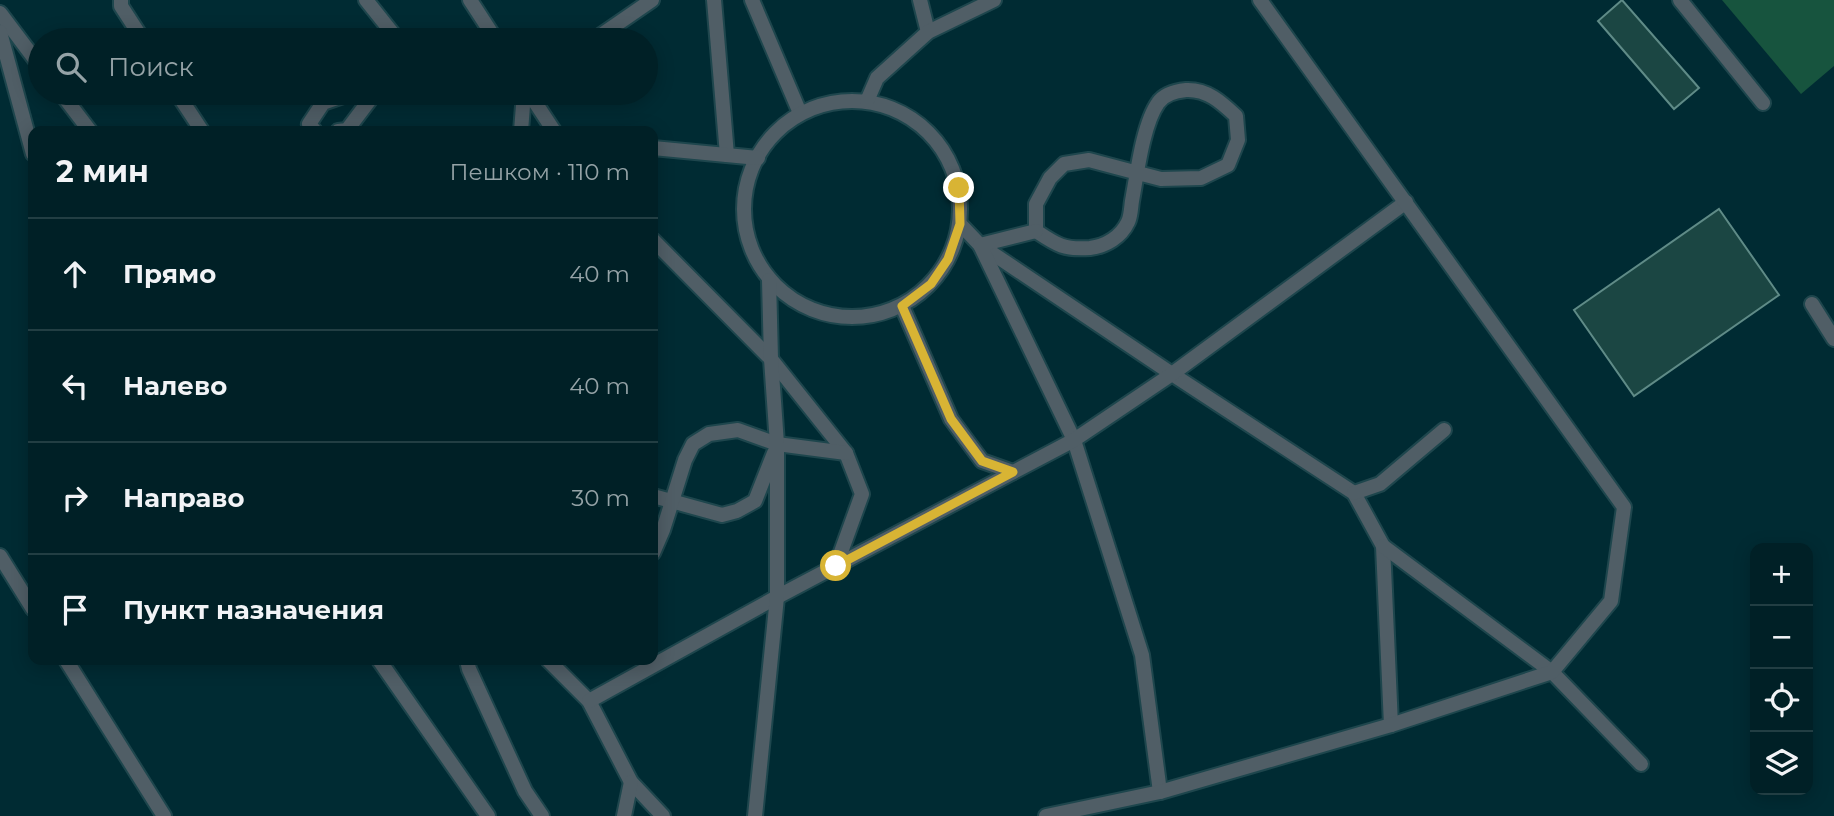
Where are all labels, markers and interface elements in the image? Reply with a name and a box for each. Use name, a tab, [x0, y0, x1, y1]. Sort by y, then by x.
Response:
search box	[28, 28, 658, 105]
icon: search	[52, 48, 90, 86]
text: Поиск	[108, 51, 194, 83]
text: 2 мин	[56, 153, 149, 190]
text: Пешком · 110 m	[450, 158, 630, 186]
route end	[943, 172, 974, 203]
icon: ahead	[56, 255, 94, 293]
text: Прямо	[123, 258, 216, 290]
text: 40 m	[569, 260, 630, 288]
icon: left	[56, 367, 94, 405]
text: Налево	[123, 370, 227, 402]
text: 40 m	[569, 372, 630, 400]
icon: right	[56, 479, 94, 517]
text: Направо	[123, 482, 244, 514]
text: 30 m	[571, 484, 630, 512]
map controls	[1750, 543, 1813, 795]
button: +	[1750, 543, 1813, 606]
route start	[820, 550, 851, 581]
icon: arrive	[56, 591, 94, 629]
text: Пункт назначения	[123, 594, 384, 626]
button: −	[1750, 606, 1813, 669]
button: locate	[1750, 669, 1813, 732]
button: layers	[1750, 732, 1813, 795]

